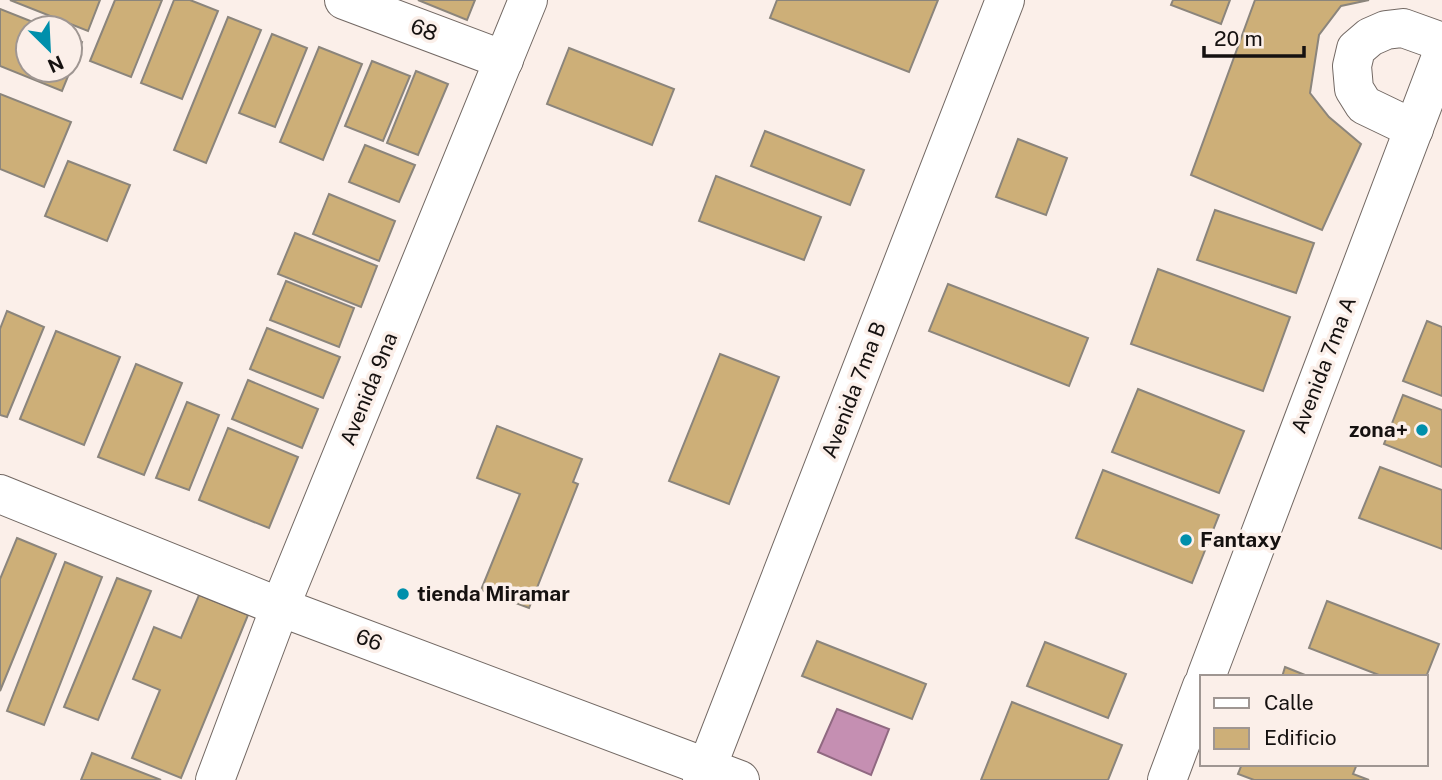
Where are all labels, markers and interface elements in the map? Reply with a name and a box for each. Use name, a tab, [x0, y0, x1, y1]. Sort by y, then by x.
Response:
street label: 68	[407, 13, 441, 46]
north arrow	[14, 14, 84, 84]
scale bar	[1204, 14, 1304, 58]
text: 20 m	[1214, 26, 1263, 51]
text: N	[45, 51, 67, 78]
street label: Avenida 7ma A	[1286, 293, 1361, 437]
street label: Avenida 7ma B	[816, 318, 891, 461]
street label: Avenida 9na	[335, 329, 402, 449]
place label: zona+	[1349, 417, 1408, 442]
marker: zona+	[1414, 422, 1430, 438]
place label: Fantaxy	[1200, 527, 1281, 552]
marker: Fantaxy	[1178, 532, 1194, 548]
place label: tienda Miramar	[417, 581, 570, 606]
marker: tienda Miramar	[395, 586, 411, 602]
street label: 66	[353, 623, 386, 656]
legend	[1200, 675, 1428, 766]
text: Calle	[1264, 690, 1314, 715]
text: Edificio	[1264, 725, 1337, 750]

